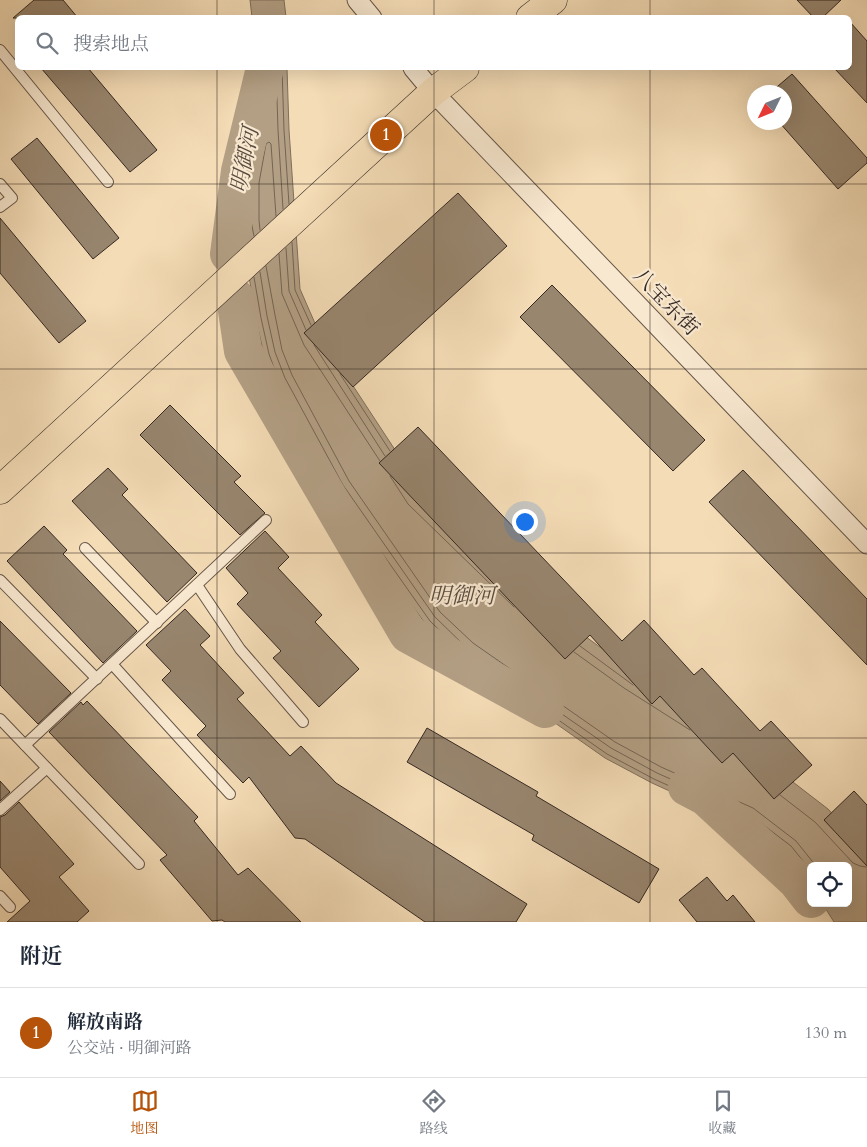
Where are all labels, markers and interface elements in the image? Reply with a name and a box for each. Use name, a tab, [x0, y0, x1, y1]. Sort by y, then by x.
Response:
search box	[15, 15, 852, 70]
icon: search	[33, 29, 61, 57]
text: 搜索地点	[73, 31, 149, 57]
north arrow	[747, 85, 792, 130]
pin: 1	[370, 116, 402, 154]
water label: 明御河	[224, 121, 267, 195]
street label: 八宝东街	[626, 262, 706, 342]
your location	[512, 509, 538, 535]
water label: 明御河	[429, 581, 499, 611]
map controls	[807, 862, 852, 907]
button: locate	[807, 862, 852, 907]
text: 附近	[20, 942, 62, 971]
text: 解放南路	[67, 1009, 143, 1035]
text: 1	[32, 1022, 40, 1044]
text: 130 m	[805, 1022, 847, 1044]
text: 公交站 · 明御河路	[67, 1037, 192, 1059]
tab: 地图	[131, 1087, 159, 1138]
tab: 路线	[420, 1087, 448, 1138]
tab: 收藏	[709, 1087, 737, 1138]

